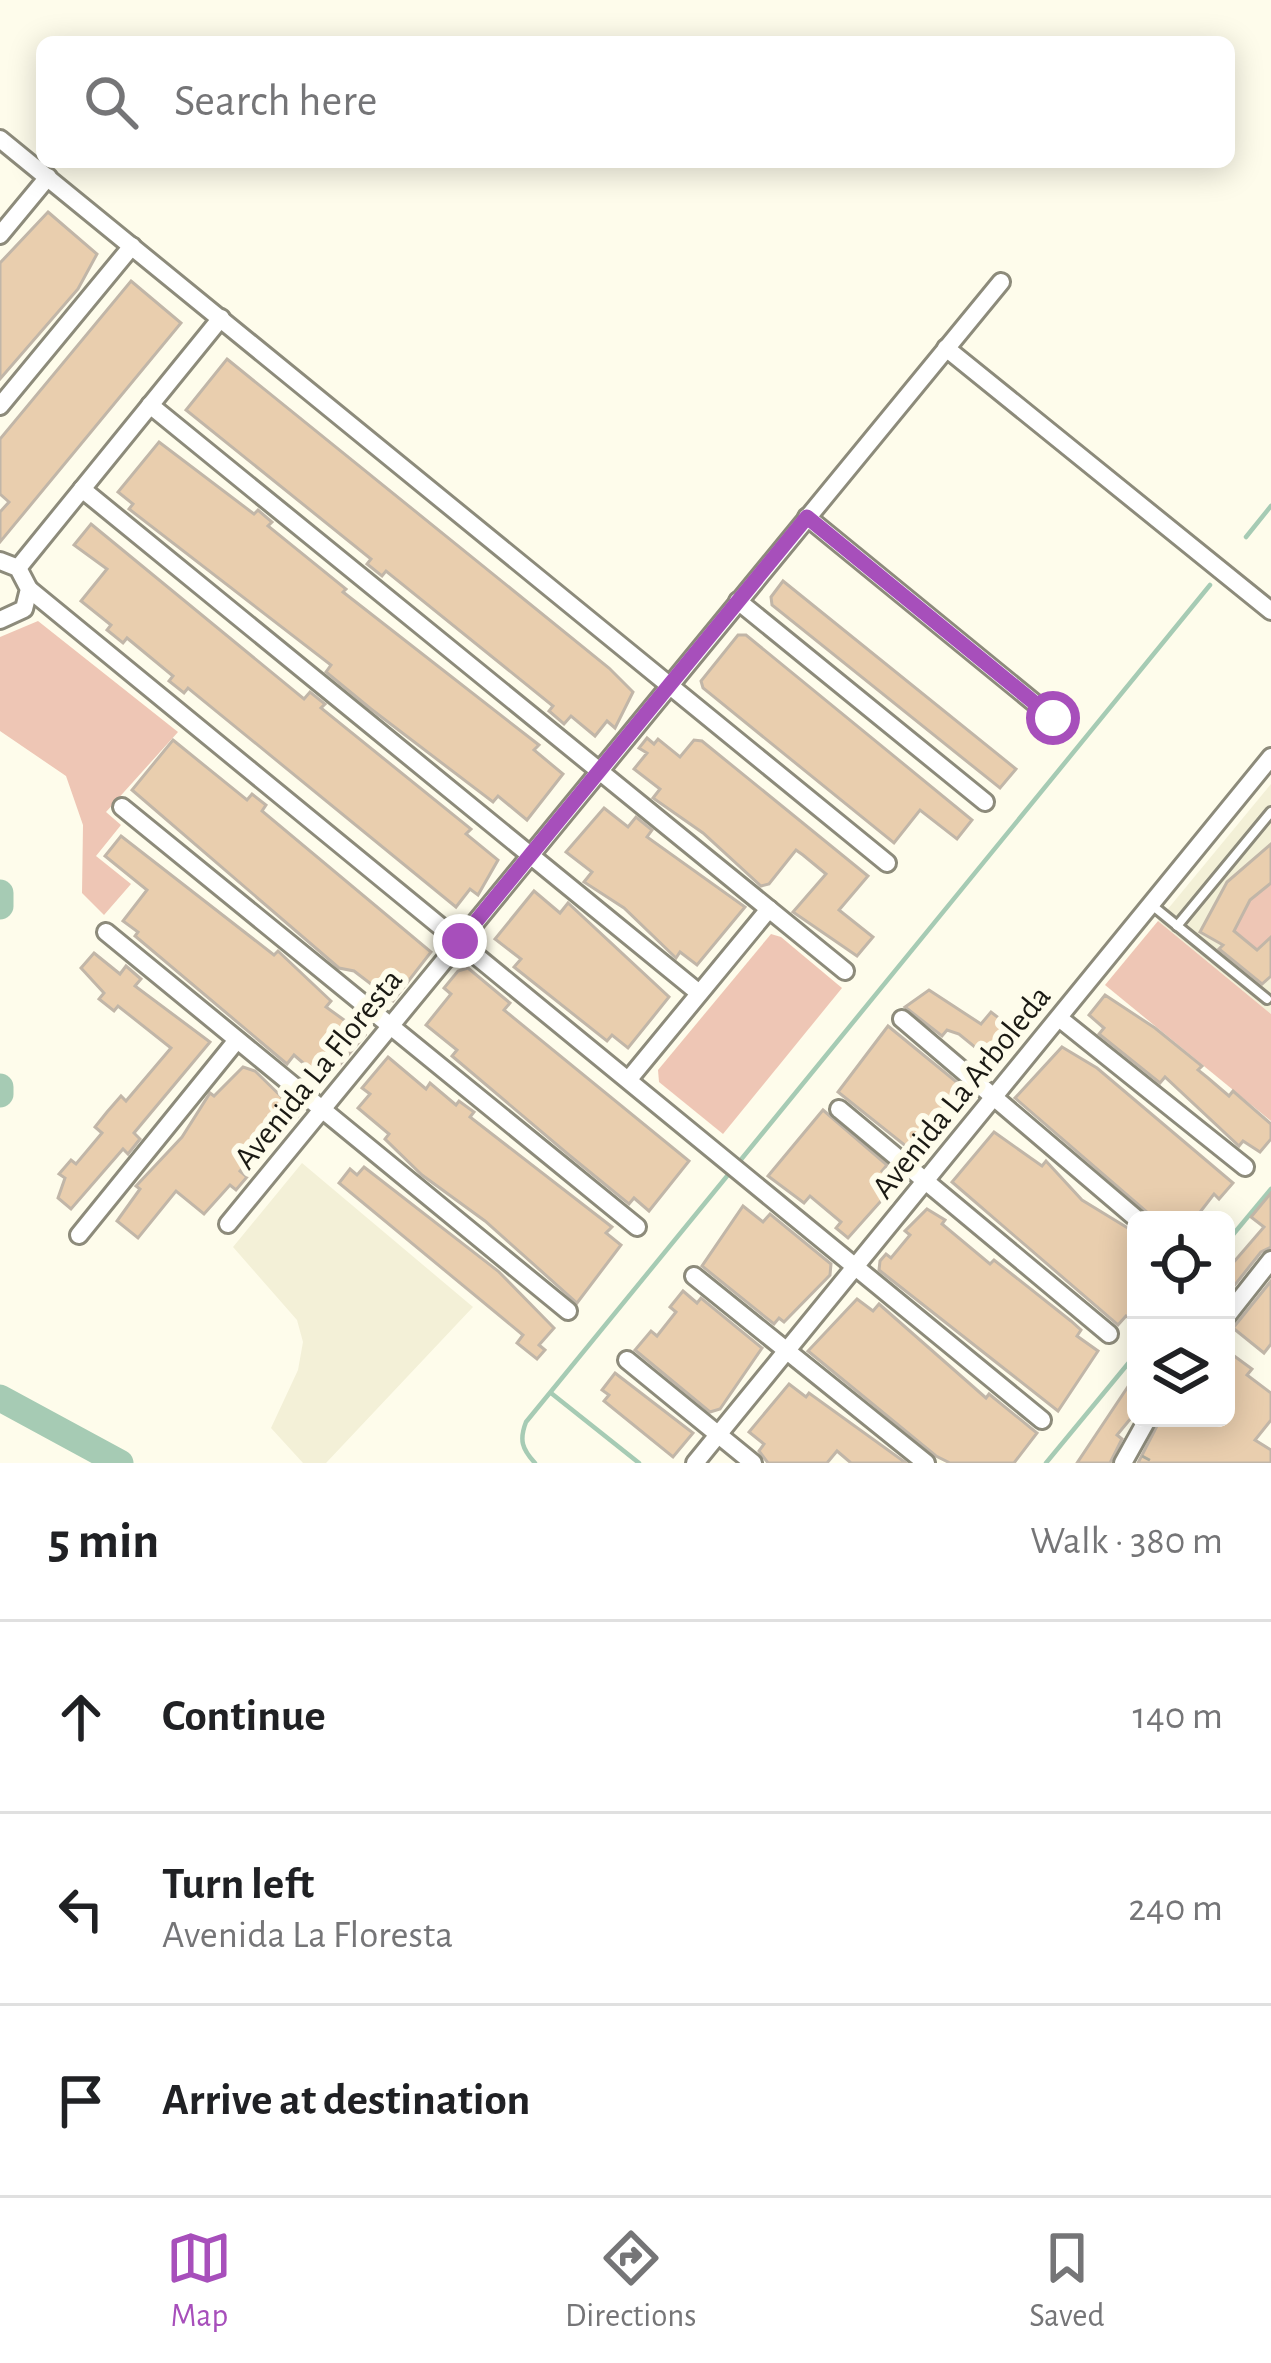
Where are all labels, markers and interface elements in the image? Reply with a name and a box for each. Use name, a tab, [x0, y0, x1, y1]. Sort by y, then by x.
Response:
search box	[36, 36, 1235, 168]
icon: search	[78, 69, 144, 135]
text: Search here	[174, 79, 377, 124]
route start	[1026, 691, 1080, 745]
route end	[433, 914, 487, 968]
street label: Avenida La Floresta	[229, 963, 409, 1176]
street label: Avenida La Arboleda	[866, 980, 1057, 1205]
map controls	[1127, 1211, 1235, 1427]
button: locate	[1127, 1211, 1235, 1319]
button: layers	[1127, 1319, 1235, 1427]
text: 5 min	[48, 1516, 159, 1567]
text: Walk · 380 m	[1030, 1522, 1223, 1561]
icon: ahead	[48, 1684, 114, 1750]
text: Continue	[162, 1694, 326, 1739]
text: 140 m	[1133, 1697, 1223, 1736]
text: Turn left	[162, 1862, 314, 1907]
icon: left	[48, 1876, 114, 1942]
text: 240 m	[1128, 1889, 1223, 1928]
text: Avenida La Floresta	[162, 1916, 453, 1955]
icon: arrive	[48, 2068, 114, 2134]
text: Arrive at destination	[162, 2078, 530, 2123]
tab: Map	[166, 2225, 232, 2337]
tab: Directions	[565, 2225, 696, 2337]
tab: Saved	[1029, 2225, 1105, 2337]

